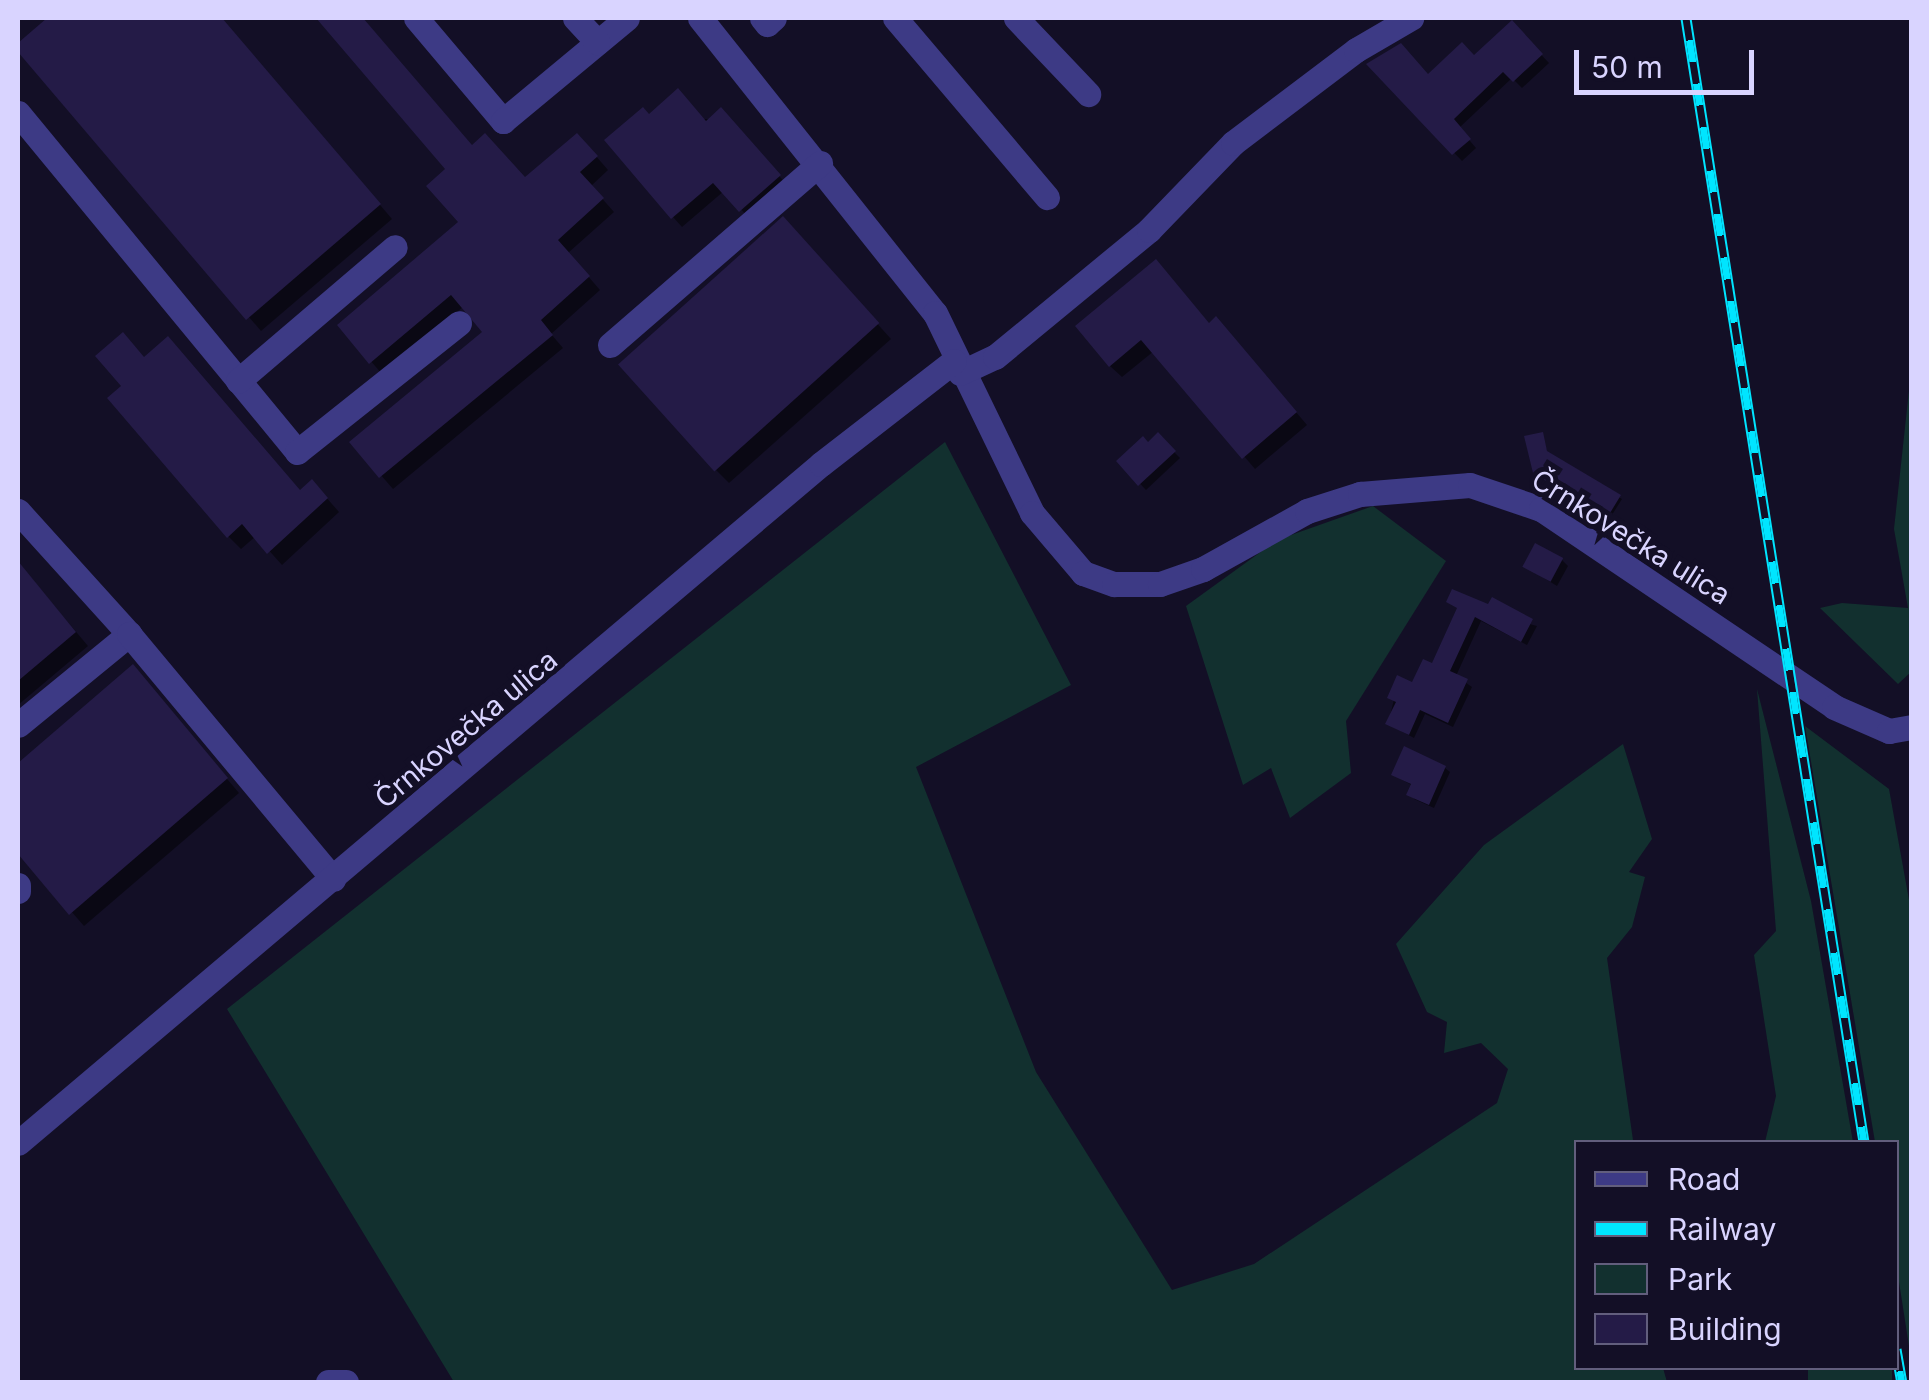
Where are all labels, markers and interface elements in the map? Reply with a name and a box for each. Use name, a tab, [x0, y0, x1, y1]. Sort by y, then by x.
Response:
scale bar	[1579, 30, 1759, 92]
text: 50 m	[1591, 49, 1663, 85]
street label: Črnkovečka ulica	[1526, 462, 1736, 612]
street label: Črnkovečka ulica	[368, 643, 564, 815]
legend	[1574, 1140, 1899, 1370]
text: Road	[1668, 1161, 1740, 1197]
text: Railway	[1668, 1211, 1776, 1247]
text: Park	[1668, 1261, 1732, 1297]
text: Building	[1668, 1311, 1782, 1347]

